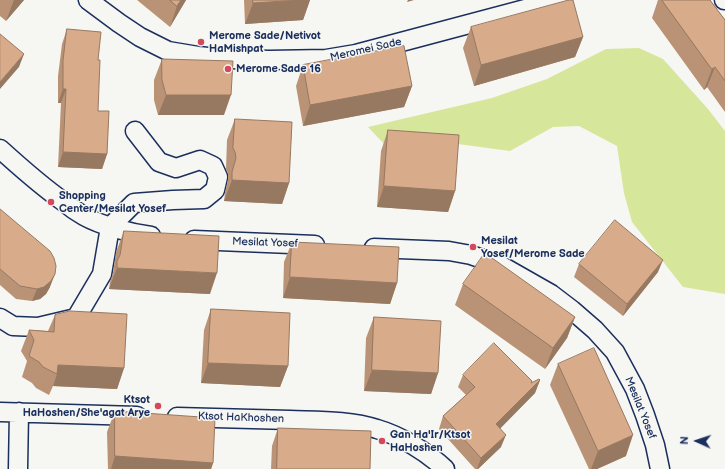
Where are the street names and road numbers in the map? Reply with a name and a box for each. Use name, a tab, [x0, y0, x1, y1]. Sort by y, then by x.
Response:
street label: Meromei Sade	[329, 35, 403, 65]
street label: Mesilat Yosef	[232, 235, 298, 251]
street label: Mesilat Yosef	[622, 375, 658, 441]
street label: Ktsot HaKhoshen	[198, 410, 284, 426]

